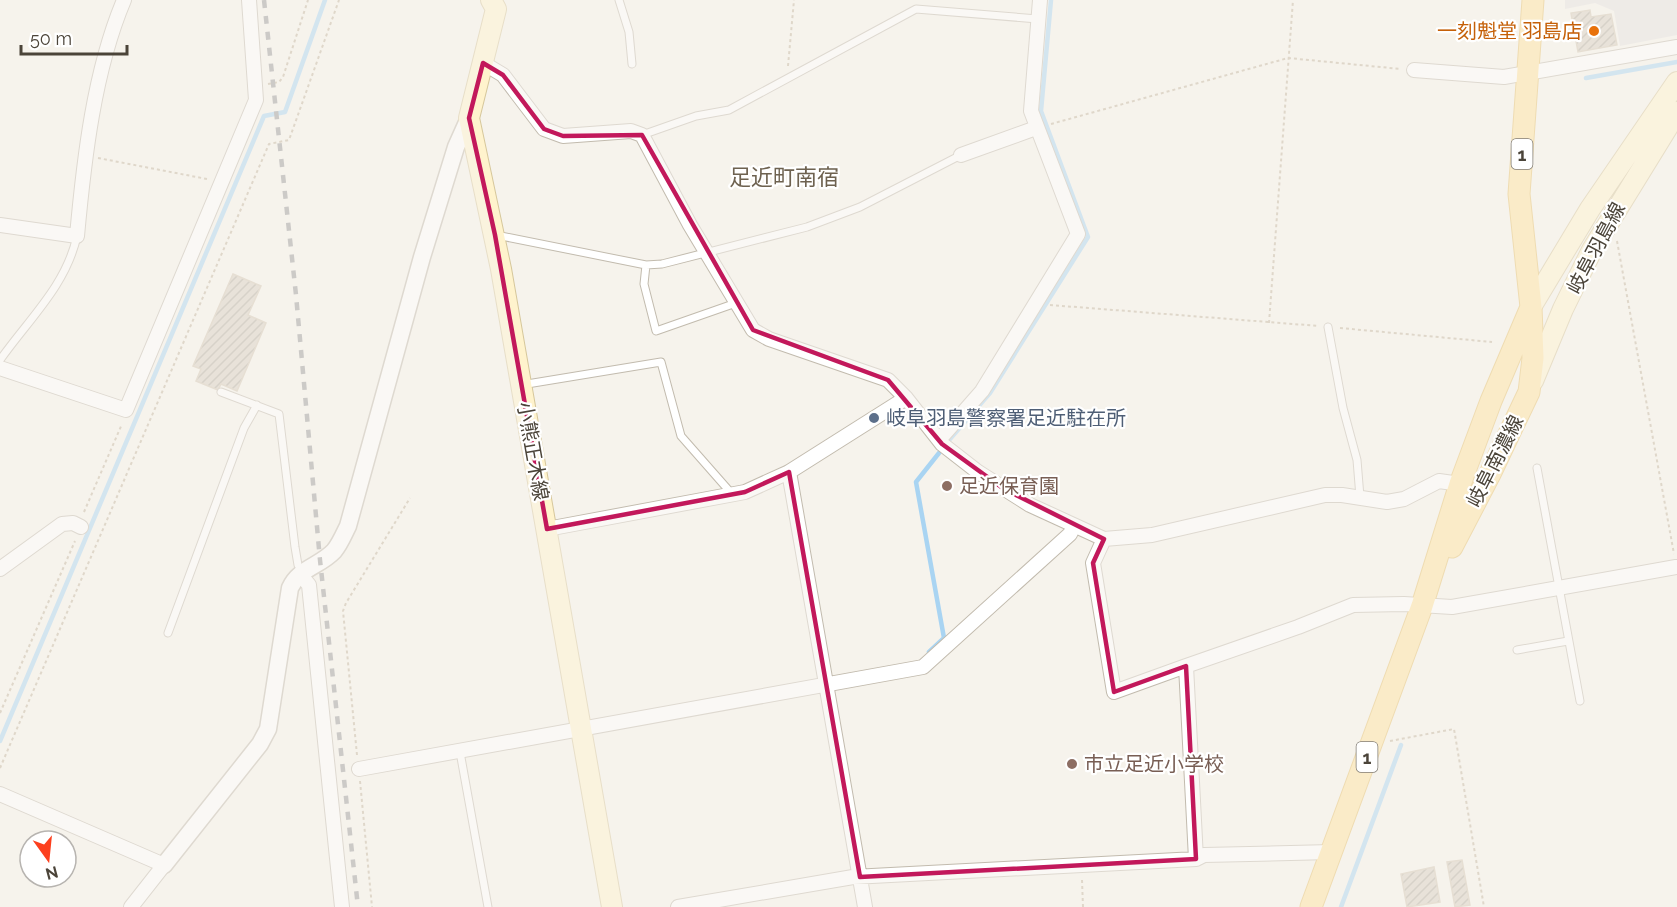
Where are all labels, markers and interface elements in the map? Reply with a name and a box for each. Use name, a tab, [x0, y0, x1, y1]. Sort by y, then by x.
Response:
scale bar	[21, 18, 128, 56]
place label: 一刻魁堂 羽島店	[1437, 19, 1582, 43]
marker: 一刻魁堂 羽島店	[1587, 24, 1601, 38]
text: 50 m	[30, 28, 72, 49]
road number: 1	[1512, 139, 1532, 169]
district label: 足近町南宿	[729, 164, 839, 190]
street label: 岐阜羽島線	[1562, 198, 1630, 298]
street label: 小熊正木線	[512, 400, 554, 502]
place label: 岐阜羽島警察署足近駐在所	[886, 406, 1126, 430]
marker: 岐阜羽島警察署足近駐在所	[867, 411, 881, 425]
street label: 岐阜南濃線	[1462, 411, 1528, 511]
place label: 足近保育園	[959, 474, 1059, 498]
marker: 足近保育園	[940, 479, 954, 493]
road number: 1	[1356, 742, 1378, 772]
place label: 市立足近小学校	[1084, 752, 1224, 776]
marker: 市立足近小学校	[1065, 757, 1079, 771]
north arrow	[18, 829, 78, 889]
text: N	[43, 862, 60, 884]

